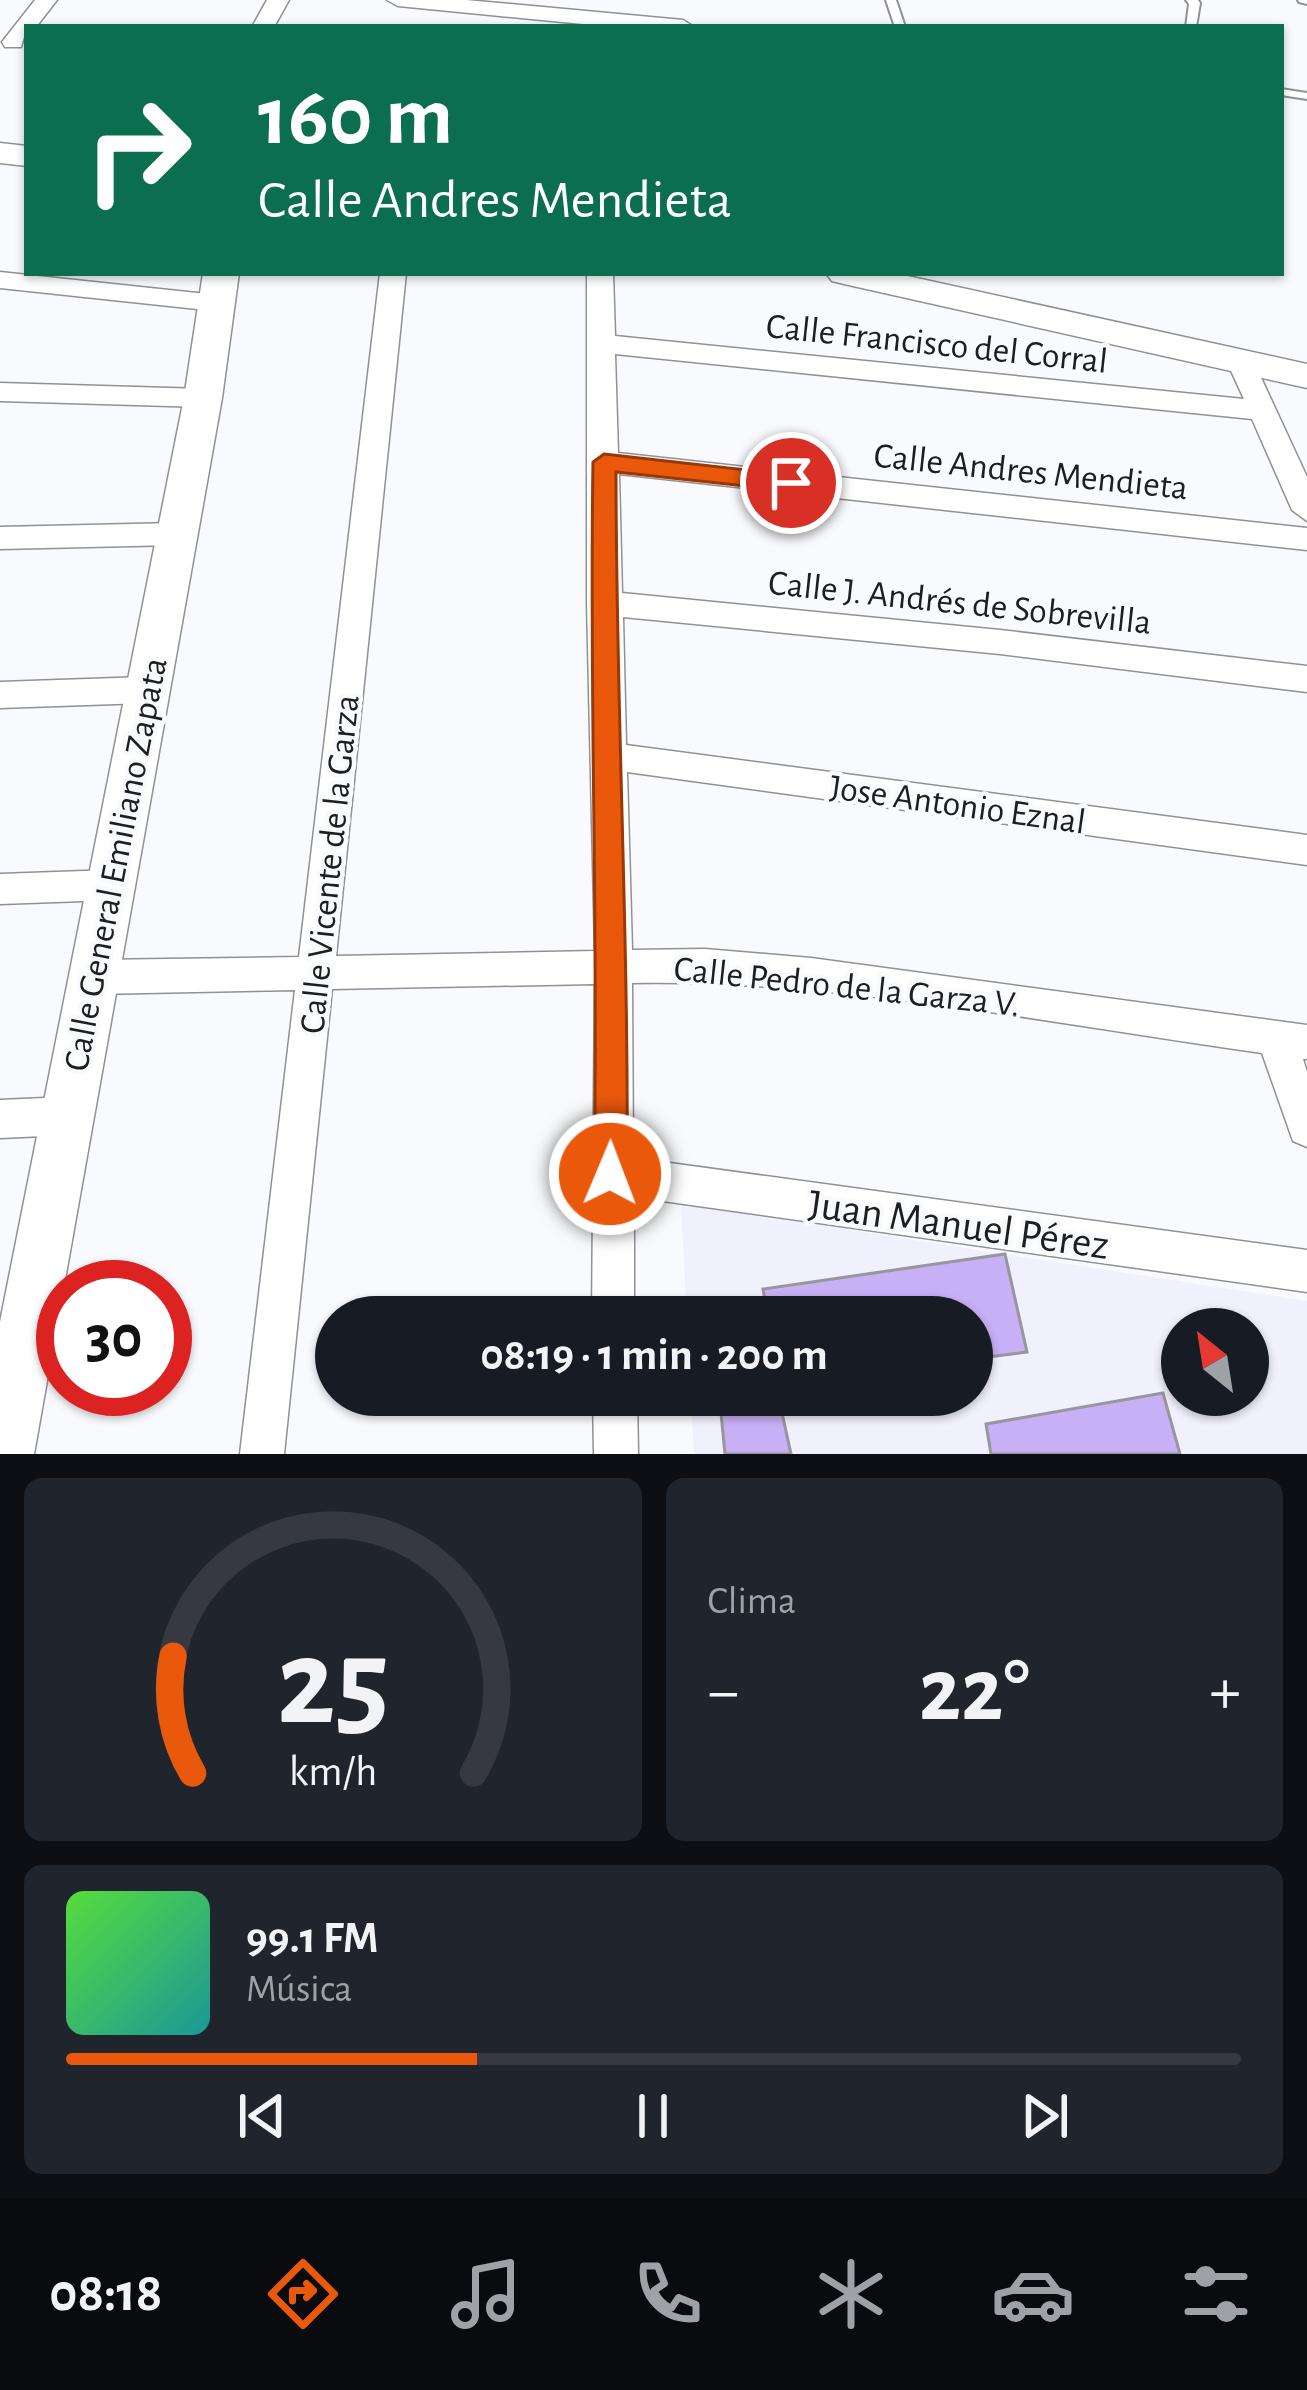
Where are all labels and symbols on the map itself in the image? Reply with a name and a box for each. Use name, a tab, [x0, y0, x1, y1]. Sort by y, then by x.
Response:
street label: Calle Francisco del Corral	[764, 308, 1109, 380]
pin	[740, 432, 842, 534]
street label: Calle Andres Mendieta	[872, 438, 1190, 506]
street label: Calle J. Andrés de Sobrevilla	[767, 565, 1153, 641]
street label: Calle General Emiliano Zapata	[58, 655, 174, 1074]
street label: Calle Vicente de la Garza	[294, 693, 366, 1035]
street label: Jose Antonio Eznal	[828, 769, 1088, 841]
street label: Calle Pedro de la Garza V.	[672, 951, 1022, 1023]
position arrow	[547, 1111, 673, 1237]
street label: Juan Manuel Pérez	[806, 1183, 1111, 1267]
speed limit sign: 30	[36, 1260, 192, 1416]
north arrow	[1161, 1308, 1269, 1416]

